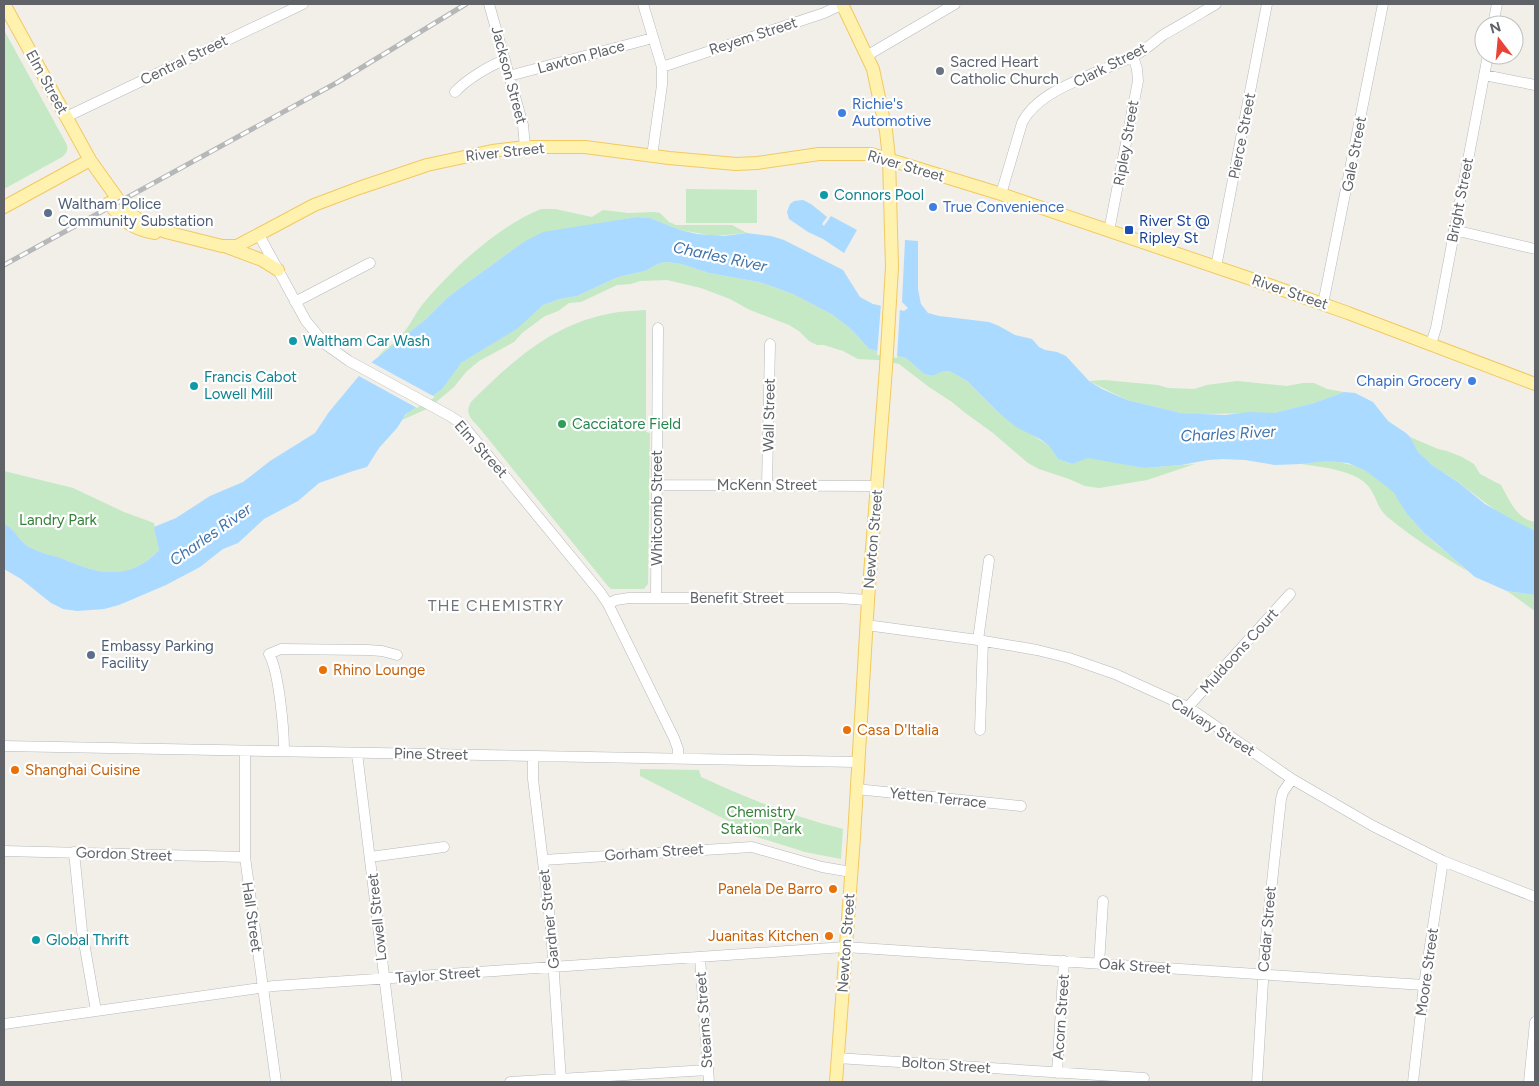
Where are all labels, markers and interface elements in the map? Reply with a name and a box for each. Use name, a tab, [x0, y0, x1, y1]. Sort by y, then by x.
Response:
street label: Reyem Street	[707, 13, 800, 59]
north arrow	[1474, 15, 1524, 65]
text: N	[1488, 18, 1503, 38]
street label: Jackson Street	[487, 24, 531, 126]
street label: Central Street	[137, 31, 231, 89]
street label: Lawton Place	[535, 37, 627, 77]
street label: Clark Street	[1070, 39, 1150, 91]
street label: Elm Street	[22, 47, 72, 118]
place label: Sacred Heart Catholic Church	[950, 53, 1059, 88]
marker: Sacred Heart Catholic Church	[934, 65, 946, 77]
street label: Pierce Street	[1225, 91, 1259, 181]
place label: Richie's Automotive	[852, 95, 931, 130]
street label: Ripley Street	[1110, 98, 1142, 187]
marker: Richie's Automotive	[836, 107, 848, 119]
street label: Gale Street	[1338, 115, 1370, 193]
street label: River Street	[465, 139, 546, 165]
street label: River Street	[865, 146, 947, 186]
street label: Bright Street	[1443, 156, 1477, 244]
place label: Connors Pool	[834, 186, 924, 204]
marker: Connors Pool	[818, 189, 830, 201]
place label: Waltham Police Community Substation	[58, 195, 213, 230]
place label: True Convenience	[943, 198, 1064, 216]
marker: True Convenience	[927, 201, 939, 213]
marker: Waltham Police Community Substation	[42, 207, 54, 219]
place label: River St @ Ripley St	[1139, 212, 1210, 247]
marker: River St @ Ripley St	[1123, 224, 1135, 236]
water label: Charles River	[671, 237, 769, 276]
street label: River Street	[1250, 271, 1331, 314]
place label: Waltham Car Wash	[303, 332, 430, 350]
marker: Waltham Car Wash	[287, 335, 299, 347]
place label: Francis Cabot Lowell Mill	[204, 368, 297, 403]
place label: Chapin Grocery	[1356, 372, 1462, 390]
marker: Chapin Grocery	[1466, 375, 1478, 387]
street label: Wall Street	[759, 378, 779, 452]
marker: Francis Cabot Lowell Mill	[188, 380, 200, 392]
place label: Cacciatore Field	[572, 415, 681, 433]
street label: Elm Street	[451, 417, 512, 482]
marker: Cacciatore Field	[556, 418, 568, 430]
water label: Charles River	[1180, 421, 1277, 445]
street label: Whitcomb Street	[648, 450, 666, 566]
street label: McKenn Street	[717, 476, 818, 494]
street label: Newton Street	[860, 488, 886, 589]
water label: Charles River	[166, 499, 255, 569]
park label: Landry Park	[19, 511, 98, 529]
street label: Benefit Street	[690, 589, 784, 607]
district label: THE CHEMISTRY	[428, 596, 564, 615]
street label: Muldoons Court	[1196, 605, 1282, 697]
place label: Embassy Parking Facility	[101, 637, 214, 672]
marker: Embassy Parking Facility	[85, 649, 97, 661]
place label: Rhino Lounge	[333, 661, 425, 679]
marker: Rhino Lounge	[317, 664, 329, 676]
street label: Calvary Street	[1168, 694, 1259, 760]
place label: Casa D'Italia	[857, 721, 939, 739]
marker: Casa D'Italia	[841, 724, 853, 736]
street label: Pine Street	[394, 744, 469, 764]
place label: Shanghai Cuisine	[25, 761, 140, 779]
marker: Shanghai Cuisine	[9, 764, 21, 776]
street label: Yetten Terrace	[889, 784, 987, 812]
park label: Chemistry Station Park	[721, 803, 802, 838]
street label: Gorham Street	[604, 840, 705, 864]
street label: Gordon Street	[75, 843, 173, 865]
street label: Gardner Street	[535, 868, 563, 970]
street label: Lowell Street	[363, 872, 391, 962]
street label: Hall Street	[238, 880, 266, 954]
place label: Panela De Barro	[718, 880, 823, 898]
marker: Panela De Barro	[827, 883, 839, 895]
street label: Cedar Street	[1254, 885, 1280, 973]
street label: Newton Street	[834, 892, 858, 993]
street label: Moore Street	[1412, 926, 1442, 1017]
place label: Juanitas Kitchen	[708, 927, 819, 945]
marker: Juanitas Kitchen	[823, 930, 835, 942]
place label: Global Thrift	[46, 931, 130, 949]
marker: Global Thrift	[30, 934, 42, 946]
street label: Oak Street	[1098, 955, 1172, 978]
street label: Taylor Street	[395, 963, 482, 987]
street label: Stearns Street	[692, 971, 716, 1069]
street label: Acorn Street	[1049, 973, 1073, 1061]
street label: Bolton Street	[901, 1053, 992, 1077]

